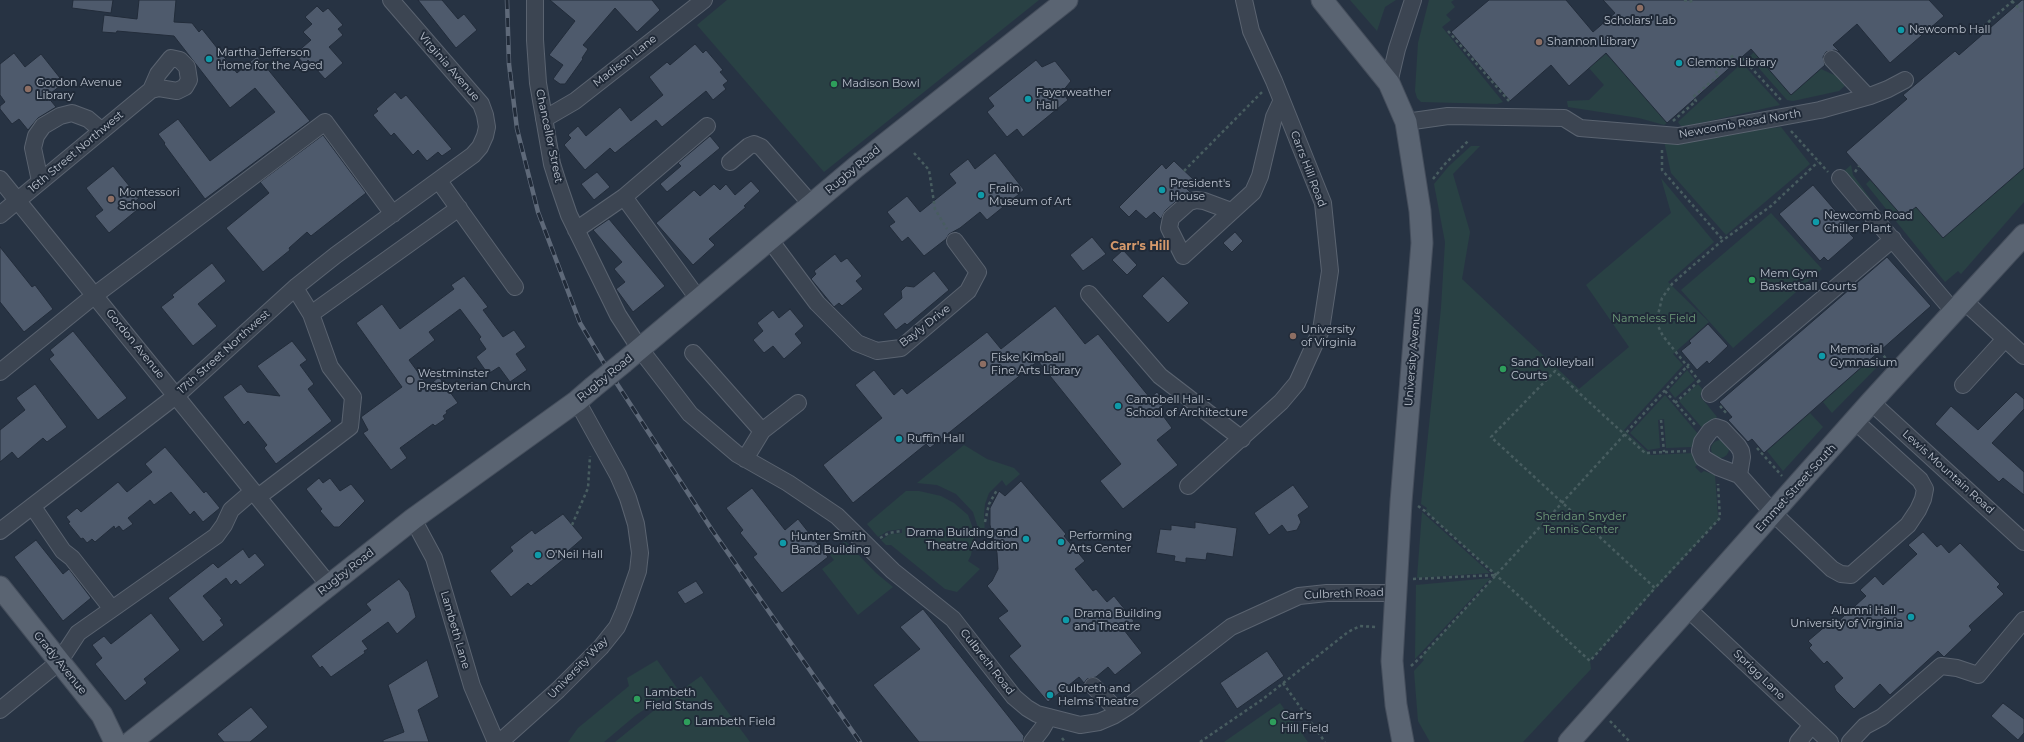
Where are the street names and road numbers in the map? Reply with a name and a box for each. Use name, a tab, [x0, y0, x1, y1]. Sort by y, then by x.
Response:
street label: Virginia Avenue	[416, 30, 482, 104]
street label: Madison Lane	[591, 32, 659, 90]
street label: Chancellor Street	[533, 88, 565, 184]
street label: Newcomb Road North	[1678, 107, 1802, 141]
street label: 16th Street Northwest	[26, 108, 126, 196]
street label: Carrs Hill Road	[1287, 129, 1329, 209]
street label: Rugby Road	[823, 143, 883, 197]
street label: Bayly Drive	[897, 302, 953, 350]
street label: Gordon Avenue	[103, 306, 167, 382]
street label: 17th Street Northwest	[175, 307, 273, 397]
street label: University Avenue	[1402, 307, 1424, 407]
street label: Rugby Road	[575, 352, 635, 404]
street label: Lewis Mountain Road	[1899, 427, 1997, 517]
street label: Emmet Street South	[1753, 441, 1839, 535]
street label: Rugby Road	[315, 546, 377, 598]
street label: Culbreth Road	[1304, 586, 1384, 602]
street label: Lambeth Lane	[438, 589, 472, 671]
street label: Culbreth Road	[957, 626, 1017, 698]
street label: Grady Avenue	[31, 629, 89, 697]
street label: University Way	[545, 634, 611, 702]
street label: Sprigg Lane	[1730, 647, 1788, 703]

